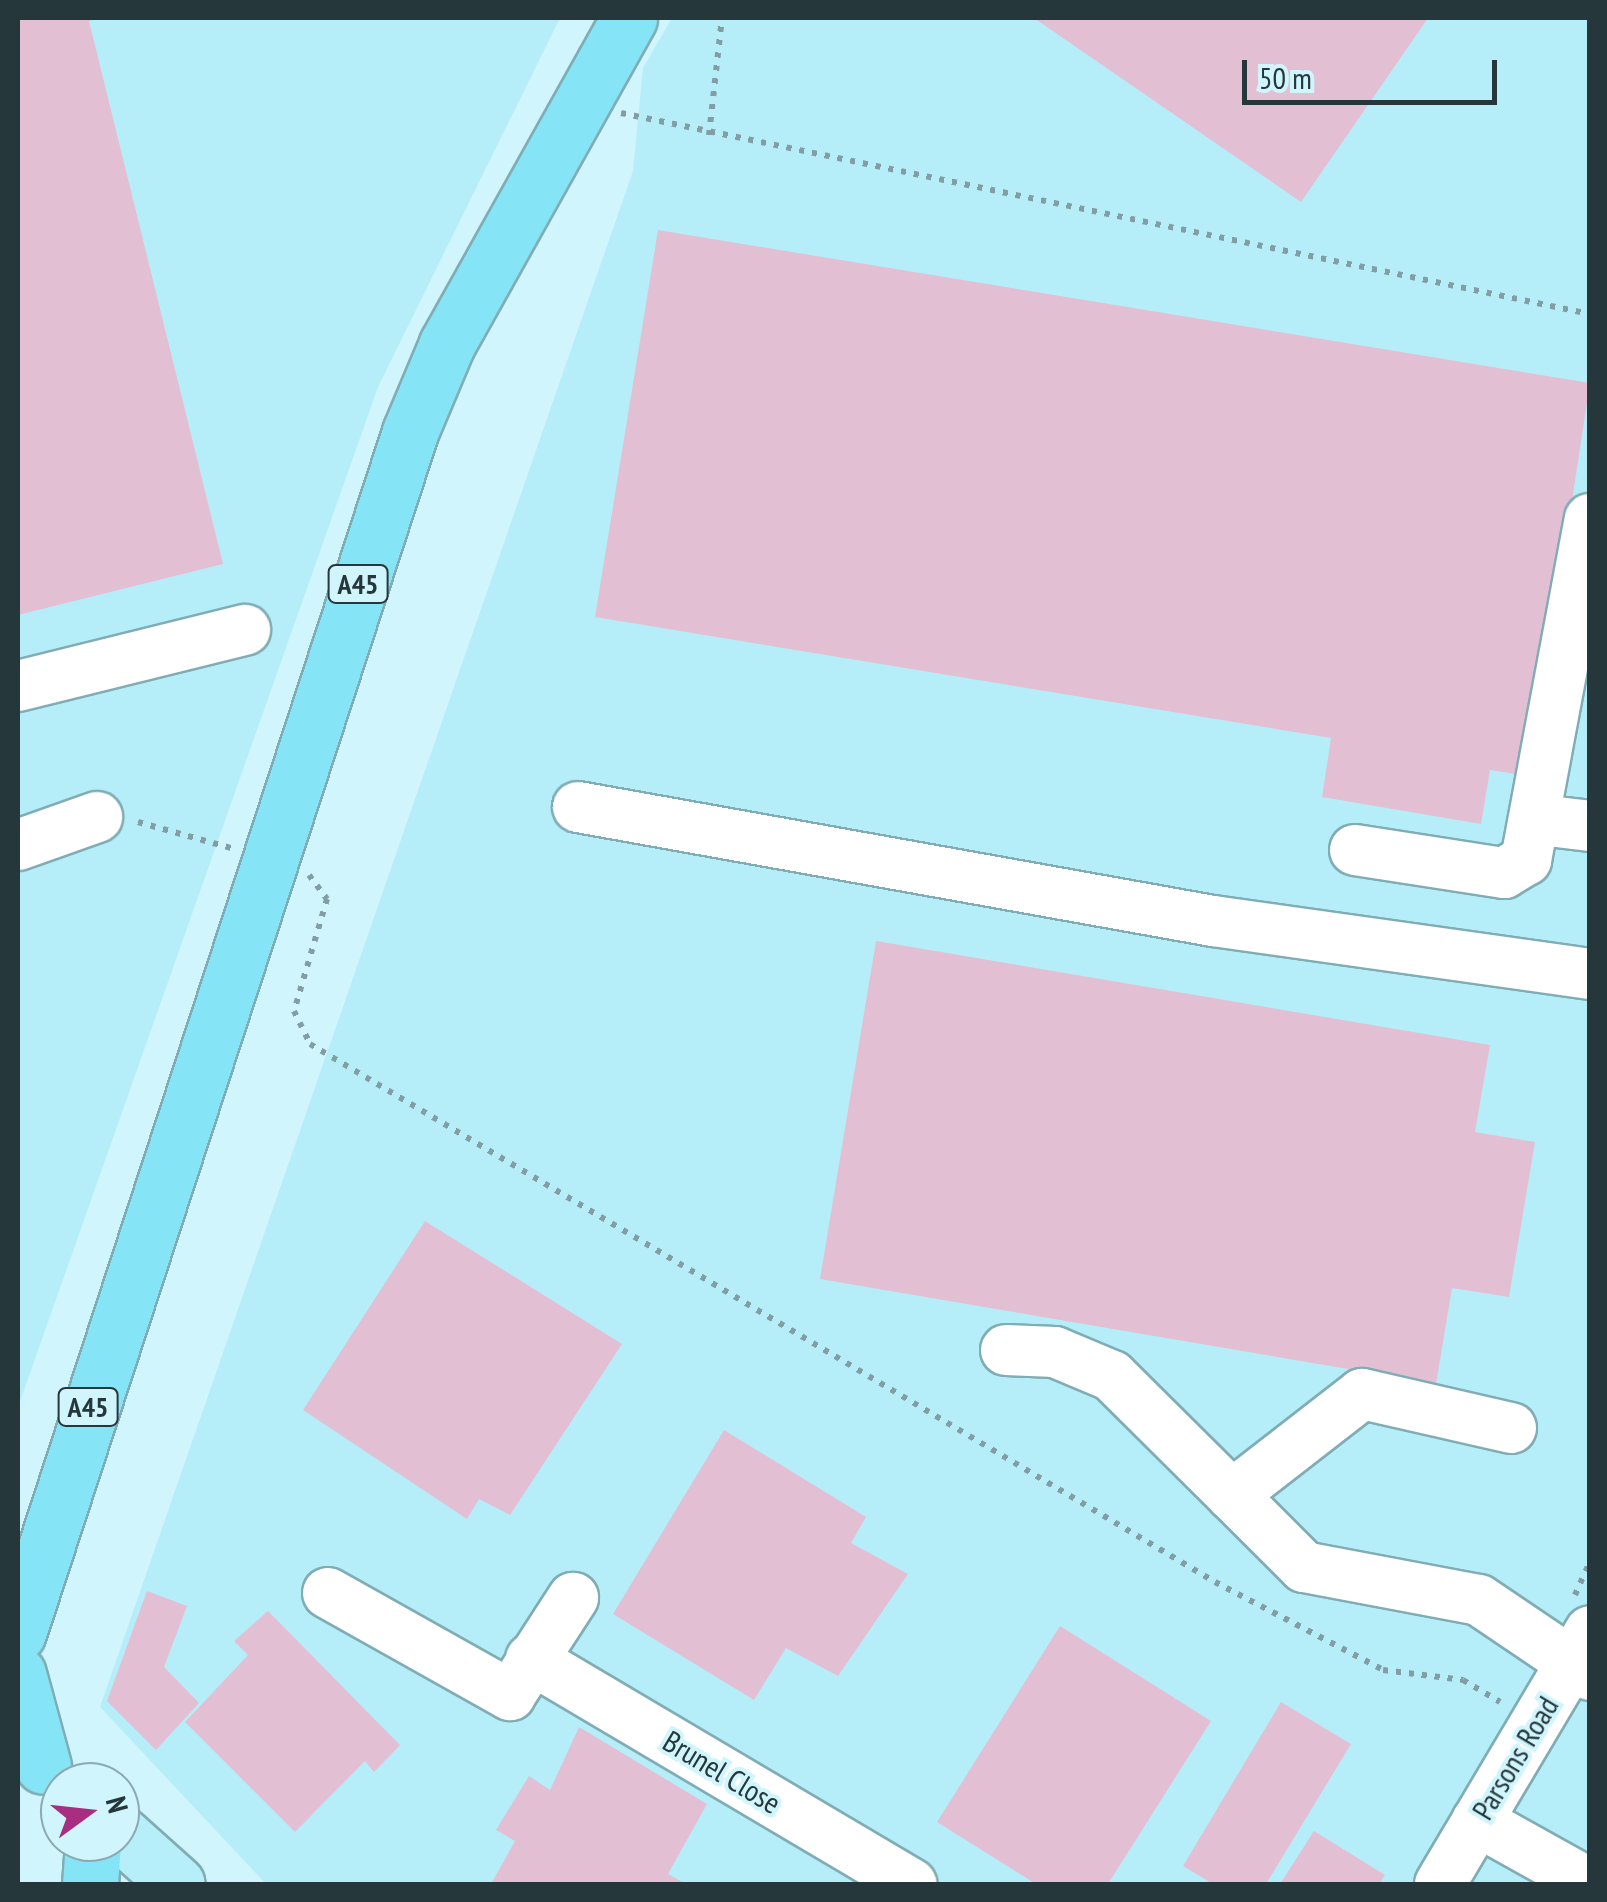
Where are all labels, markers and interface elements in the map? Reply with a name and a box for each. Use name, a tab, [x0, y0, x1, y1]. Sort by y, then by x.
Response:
scale bar	[1247, 40, 1502, 102]
text: 50 m	[1259, 58, 1312, 97]
road number: A45	[326, 561, 390, 607]
road number: A45	[56, 1384, 120, 1430]
street label: Parsons Road	[1464, 1690, 1566, 1826]
street label: Brunel Close	[657, 1723, 787, 1821]
north arrow	[40, 1762, 140, 1862]
text: N	[98, 1793, 137, 1817]

